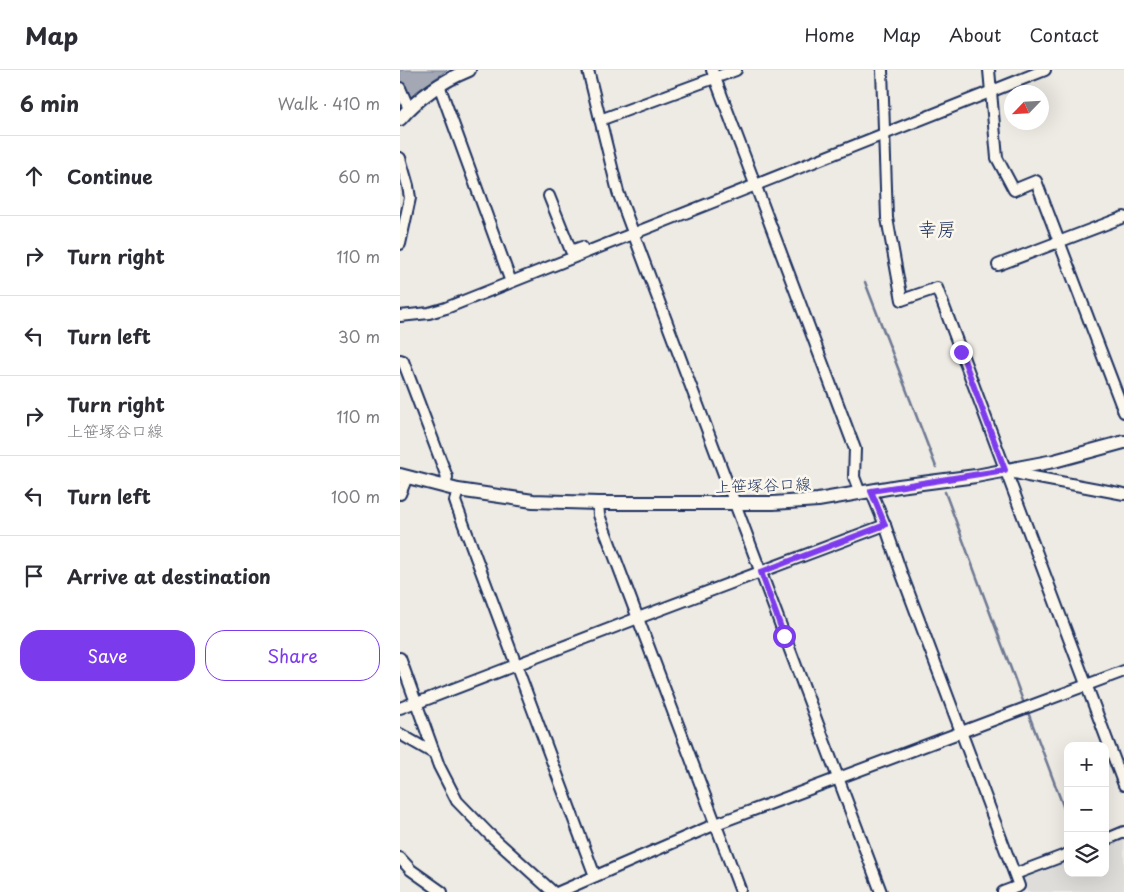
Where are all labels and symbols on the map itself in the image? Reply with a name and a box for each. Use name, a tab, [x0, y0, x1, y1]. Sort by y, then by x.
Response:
north arrow	[1004, 85, 1049, 130]
district label: 幸房	[918, 214, 956, 242]
route end	[950, 341, 973, 364]
street label: 上笹塚谷口線	[715, 470, 811, 498]
route start	[773, 625, 796, 648]

